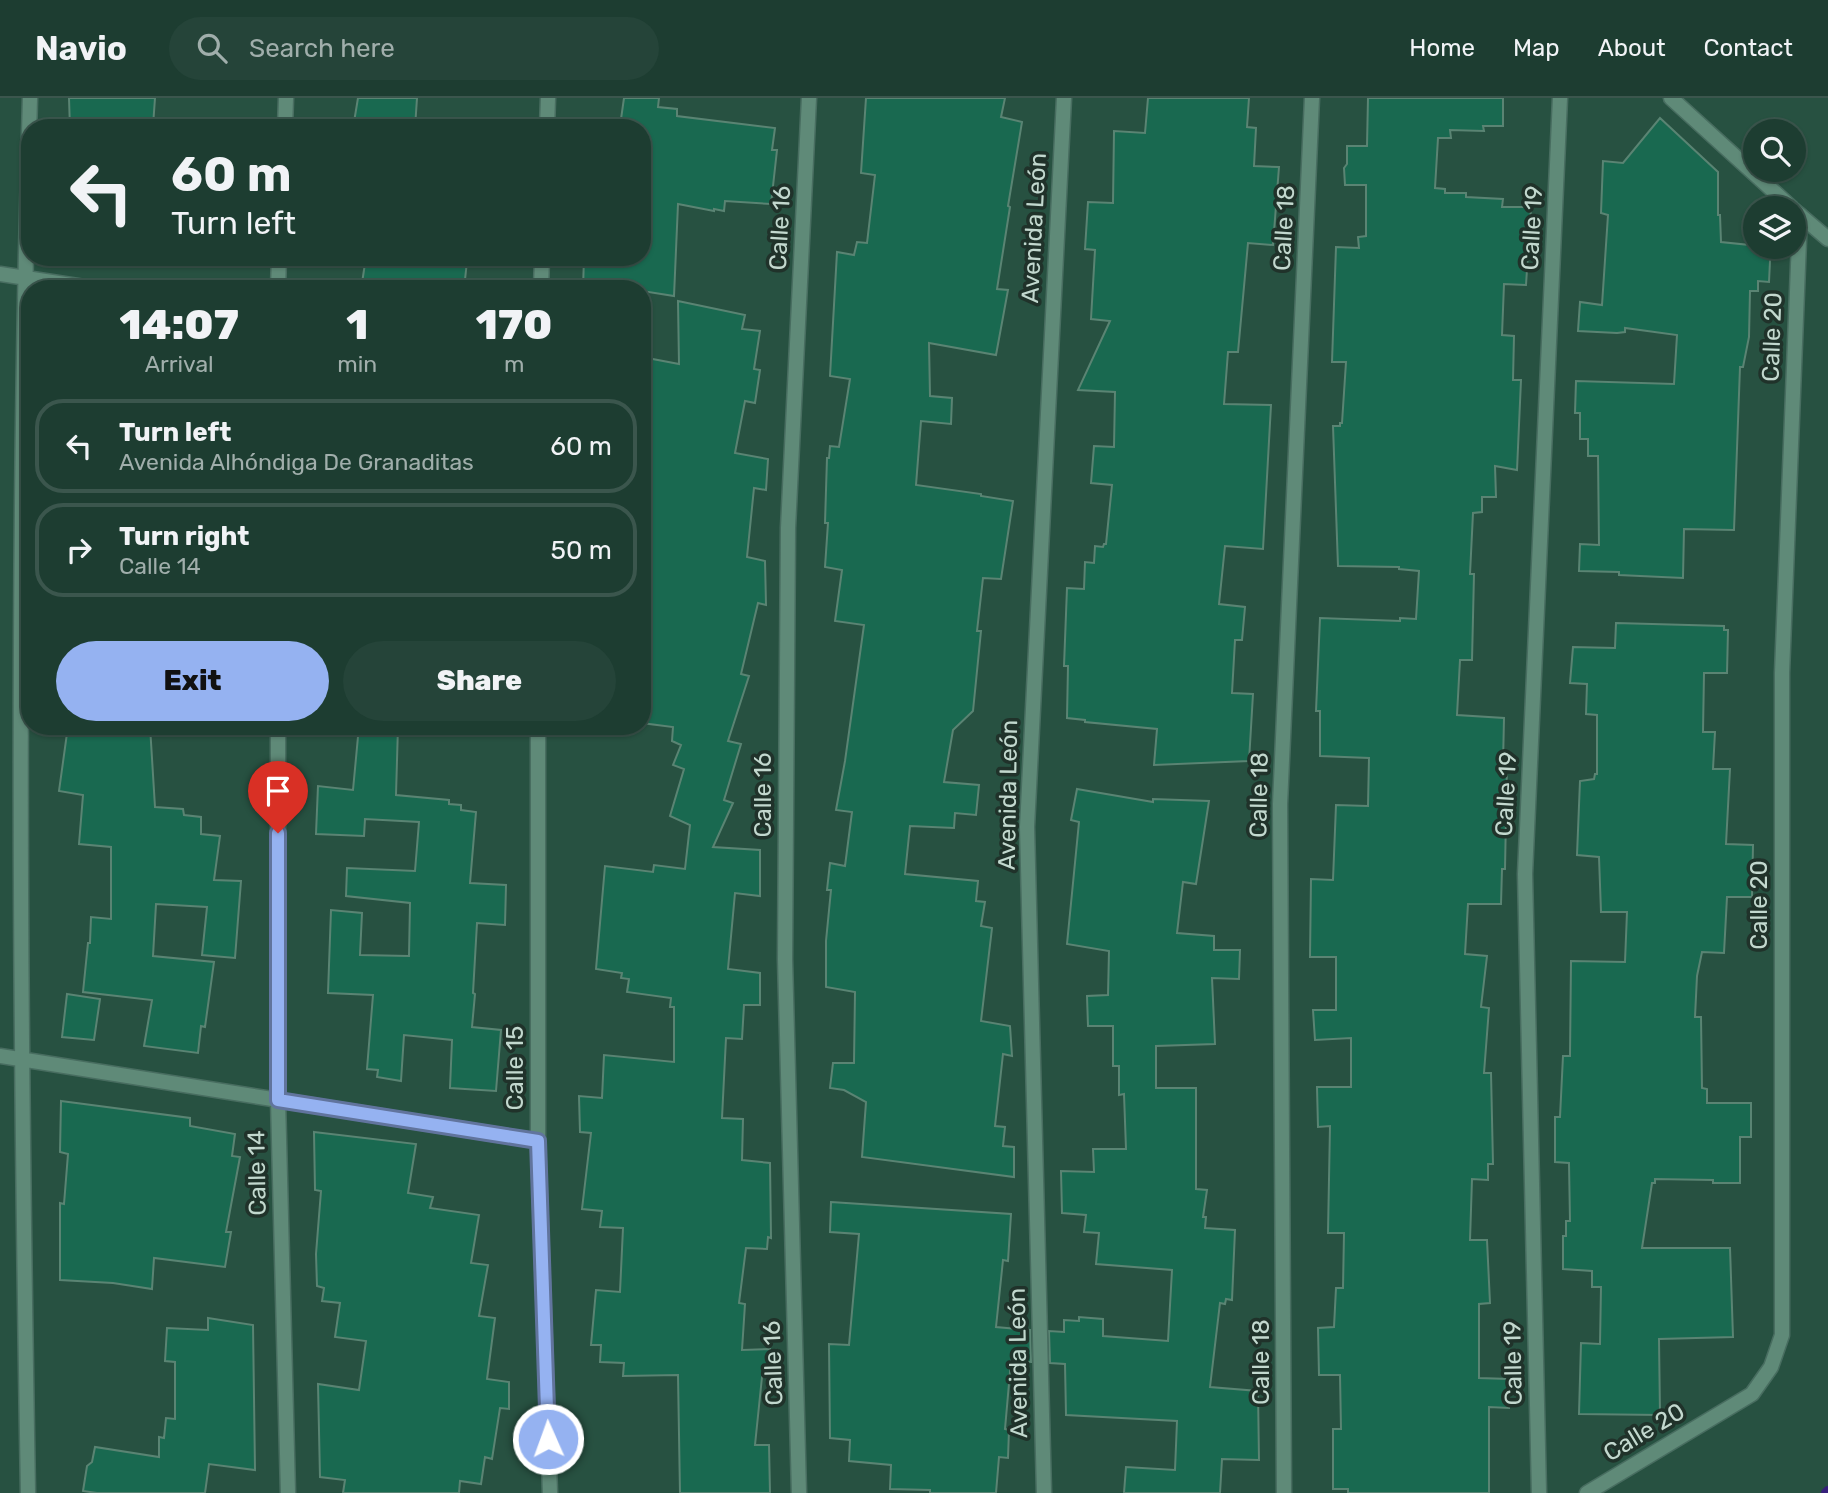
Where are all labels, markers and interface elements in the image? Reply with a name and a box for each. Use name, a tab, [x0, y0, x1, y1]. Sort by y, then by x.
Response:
search box	[169, 17, 659, 80]
text: Navio	[35, 29, 127, 68]
icon: search	[193, 29, 231, 67]
text: Search here	[249, 33, 395, 64]
text: Home	[1409, 34, 1475, 62]
text: Map	[1513, 34, 1560, 62]
text: About	[1598, 34, 1666, 62]
text: Contact	[1704, 34, 1793, 62]
map controls	[1743, 119, 1806, 259]
button: search	[1743, 119, 1806, 182]
text: 60 m	[171, 145, 292, 203]
icon: left	[56, 147, 147, 238]
street label: Avenida León	[1016, 152, 1052, 304]
street label: Calle 18	[1268, 184, 1300, 272]
street label: Calle 16	[764, 185, 796, 271]
street label: Calle 19	[1516, 185, 1548, 271]
button: layers	[1743, 196, 1806, 259]
text: Turn left	[171, 204, 296, 242]
street label: Calle 20	[1756, 292, 1788, 382]
text: 14:07	[120, 300, 239, 350]
text: 1	[346, 300, 368, 350]
text: 170	[476, 300, 552, 350]
text: Arrival	[145, 350, 214, 378]
text: min	[337, 350, 377, 378]
text: m	[504, 350, 524, 378]
text: Turn left	[119, 417, 231, 448]
icon: left	[60, 427, 98, 465]
text: 60 m	[550, 431, 612, 462]
text: Avenida Alhóndiga De Granaditas	[119, 448, 474, 476]
text: Turn right	[119, 521, 249, 552]
icon: right	[60, 531, 98, 569]
text: 50 m	[551, 535, 612, 566]
text: Calle 14	[119, 552, 201, 580]
button: Exit	[56, 641, 329, 721]
button: Share	[343, 641, 616, 721]
street label: Avenida León	[993, 720, 1023, 870]
street label: Calle 19	[1490, 751, 1522, 837]
street label: Calle 18	[1244, 752, 1274, 838]
street label: Calle 16	[749, 753, 777, 837]
pin	[248, 761, 308, 833]
icon: arrive	[259, 772, 297, 810]
street label: Calle 20	[1745, 860, 1773, 950]
street label: Calle 15	[501, 1026, 529, 1110]
street label: Calle 14	[242, 1130, 272, 1216]
street label: Avenida León	[1003, 1288, 1033, 1438]
street label: Calle 18	[1247, 1319, 1275, 1405]
street label: Calle 16	[758, 1320, 788, 1406]
street label: Calle 19	[1498, 1320, 1528, 1406]
street label: Calle 20	[1598, 1397, 1690, 1467]
position arrow	[511, 1402, 585, 1476]

